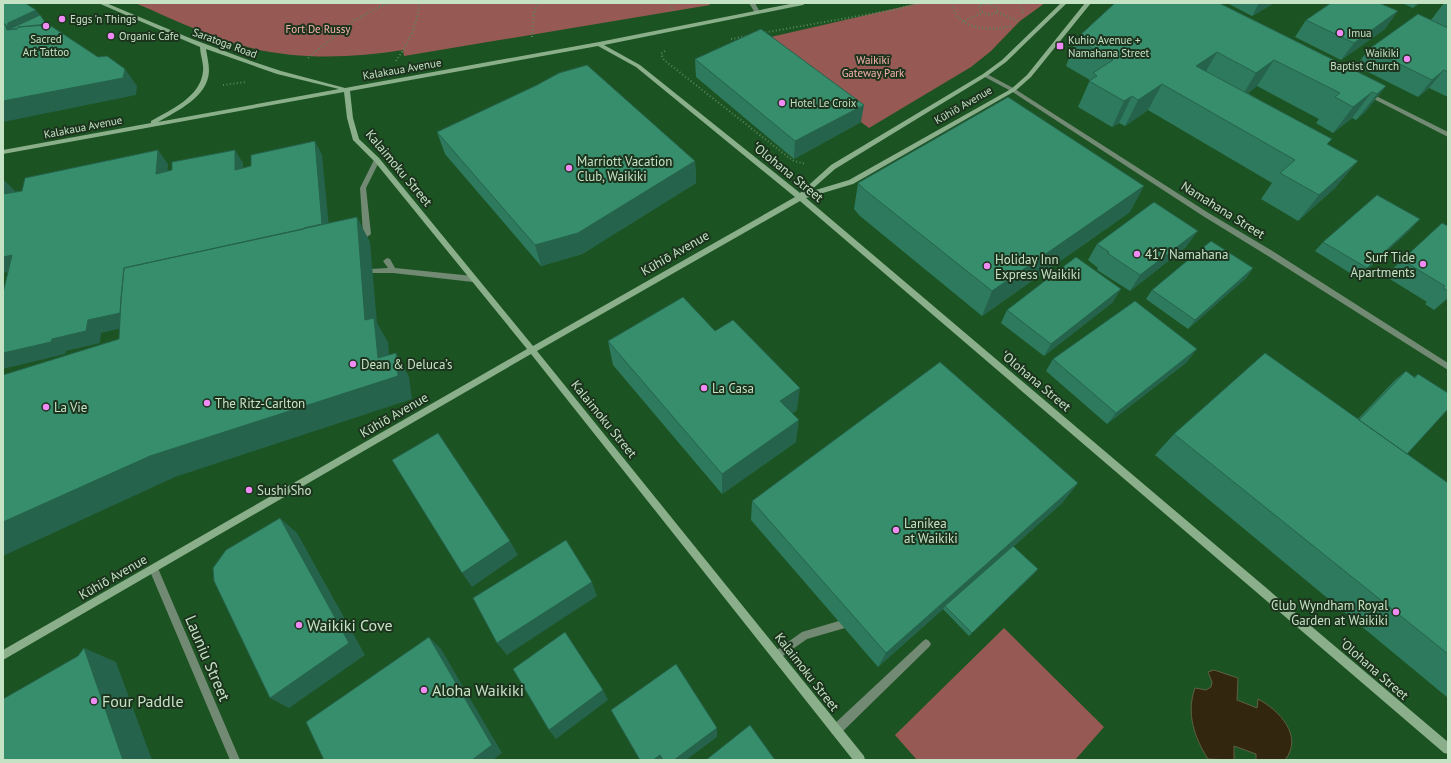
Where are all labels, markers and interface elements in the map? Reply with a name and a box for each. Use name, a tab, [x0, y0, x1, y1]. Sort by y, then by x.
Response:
place label: Eggs 'n Things	[70, 12, 137, 26]
marker: Eggs 'n Things	[57, 14, 67, 24]
marker: Sacred Art Tattoo	[41, 21, 51, 31]
park label: Fort De Russy	[286, 22, 351, 36]
street label: Saratoga Road	[191, 25, 259, 61]
place label: Imua	[1348, 26, 1372, 40]
marker: Imua	[1335, 28, 1345, 38]
place label: Organic Cafe	[119, 29, 179, 43]
marker: Organic Cafe	[106, 31, 116, 41]
place label: Sacred Art Tattoo	[23, 32, 69, 59]
place label: Kuhio Avenue + Namahana Street	[1068, 33, 1149, 60]
marker: Kuhio Avenue + Namahana Street	[1055, 41, 1065, 51]
place label: Waikiki Baptist Church	[1330, 46, 1399, 73]
park label: Waikīkī Gateway Park	[842, 53, 905, 80]
marker: Waikiki Baptist Church	[1402, 54, 1412, 64]
street label: Kalakaua Avenue	[362, 55, 443, 83]
street label: Kūhiō Avenue	[932, 83, 995, 127]
place label: Hotel Le Croix	[790, 96, 857, 110]
marker: Hotel Le Croix	[777, 98, 787, 108]
street label: Kalakaua Avenue	[43, 112, 124, 141]
street label: Kalaimoku Street	[362, 126, 436, 210]
street label: ʻOlohana Street	[749, 138, 827, 206]
place label: Marriott Vacation Club, Waikiki	[577, 153, 672, 185]
marker: Marriott Vacation Club, Waikiki	[564, 163, 574, 173]
street label: Namahana Street	[1178, 177, 1269, 243]
street label: Kūhiō Avenue	[638, 227, 712, 279]
place label: 417 Namahana	[1145, 246, 1228, 263]
marker: 417 Namahana	[1132, 249, 1142, 259]
place label: Surf Tide Apartments	[1351, 249, 1415, 281]
place label: Holiday Inn Express Waikiki	[995, 251, 1080, 283]
marker: Surf Tide Apartments	[1418, 259, 1428, 269]
marker: Holiday Inn Express Waikiki	[982, 261, 992, 271]
street label: ʻOlohana Street	[997, 347, 1075, 416]
place label: Dean & Deluca’s	[361, 356, 453, 373]
marker: Dean & Deluca’s	[348, 359, 358, 369]
street label: Kalaimoku Street	[567, 377, 641, 462]
place label: La Casa	[712, 380, 754, 397]
marker: La Casa	[699, 383, 709, 393]
street label: Kūhiō Avenue	[357, 389, 431, 441]
place label: The Ritz-Carlton	[215, 395, 305, 412]
marker: The Ritz-Carlton	[202, 398, 212, 408]
place label: La Vie	[54, 399, 87, 416]
marker: La Vie	[41, 402, 51, 412]
place label: Sushi Sho	[257, 482, 311, 499]
marker: Sushi Sho	[244, 485, 254, 495]
place label: Lanikea at Waikiki	[904, 515, 958, 547]
marker: Lanikea at Waikiki	[891, 525, 901, 535]
street label: Kūhiō Avenue	[76, 551, 150, 603]
place label: Club Wyndham Royal Garden at Waikiki	[1271, 597, 1388, 629]
marker: Club Wyndham Royal Garden at Waikiki	[1391, 607, 1401, 617]
street label: Launiu Street	[181, 612, 235, 704]
place label: Waikiki Cove	[307, 615, 393, 635]
marker: Waikiki Cove	[294, 620, 304, 630]
street label: Kalaimoku Street	[771, 629, 843, 715]
street label: ʻOlohana Street	[1336, 634, 1413, 704]
place label: Aloha Waikiki	[432, 680, 524, 700]
marker: Aloha Waikiki	[419, 685, 429, 695]
place label: Four Paddle	[102, 691, 184, 711]
marker: Four Paddle	[89, 696, 99, 706]

